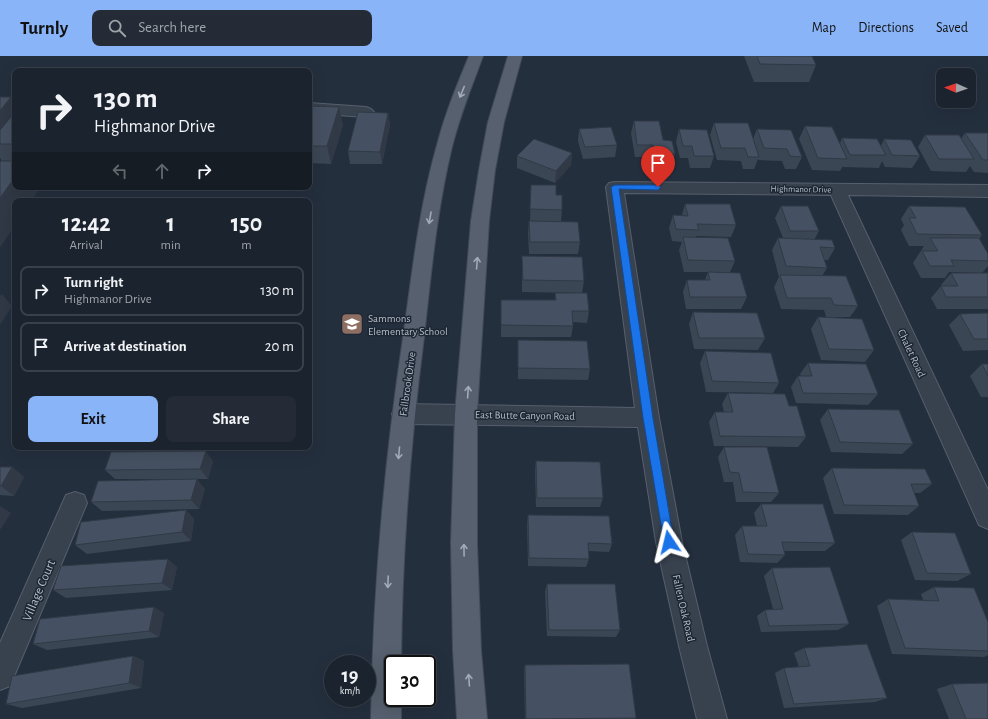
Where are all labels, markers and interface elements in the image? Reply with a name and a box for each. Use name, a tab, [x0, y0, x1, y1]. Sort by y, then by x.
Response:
search box	[92, 10, 372, 46]
icon: search	[106, 17, 128, 39]
text: Turnly	[20, 19, 68, 38]
text: Search here	[138, 20, 206, 35]
text: Map	[812, 21, 836, 35]
text: Directions	[858, 21, 914, 35]
text: Saved	[936, 21, 968, 35]
north arrow	[936, 68, 976, 108]
map controls	[936, 68, 976, 108]
icon: right	[28, 84, 80, 136]
text: 130 m	[94, 85, 158, 113]
one-way arrow	[458, 86, 466, 98]
text: Highmanor Drive	[94, 118, 215, 136]
pin	[641, 146, 675, 187]
icon: arrive	[647, 152, 669, 174]
icon: left	[109, 160, 131, 182]
icon: ahead	[151, 160, 173, 182]
icon: right	[193, 160, 215, 182]
street label: Highmanor Drive	[771, 184, 831, 195]
one-way arrow	[426, 211, 434, 224]
text: 12:42	[62, 212, 111, 236]
text: 1	[166, 212, 175, 236]
text: 150	[231, 212, 262, 236]
text: Arrival	[70, 239, 103, 252]
text: min	[161, 239, 181, 252]
text: m	[241, 239, 252, 252]
one-way arrow	[474, 257, 481, 270]
text: Turn right	[64, 275, 123, 290]
icon: right	[30, 280, 52, 302]
text: 130 m	[260, 283, 294, 298]
text: Highmanor Drive	[64, 293, 152, 306]
school or university icon: Sammons Elementary School	[339, 311, 365, 337]
place label: Sammons Elementary School	[368, 313, 448, 337]
street label: Chalet Road	[896, 328, 928, 379]
icon: arrive	[30, 336, 52, 358]
text: Arrive at destination	[64, 339, 187, 354]
text: 20 m	[265, 339, 294, 354]
street label: Fallbrook Drive	[398, 351, 417, 417]
one-way arrow	[464, 386, 471, 399]
button: Exit	[28, 396, 158, 442]
button: Share	[166, 396, 296, 442]
street label: East Butte Canyon Road	[475, 409, 575, 422]
one-way arrow	[395, 446, 403, 459]
position arrow	[648, 521, 690, 563]
one-way arrow	[460, 544, 468, 557]
street label: Village Court	[21, 558, 58, 623]
street label: Fallen Oak Road	[670, 574, 697, 643]
one-way arrow	[385, 575, 392, 588]
speed limit sign: 30	[384, 655, 436, 707]
text: 19	[342, 666, 358, 686]
one-way arrow	[465, 674, 472, 687]
text: km/h	[340, 686, 360, 696]

